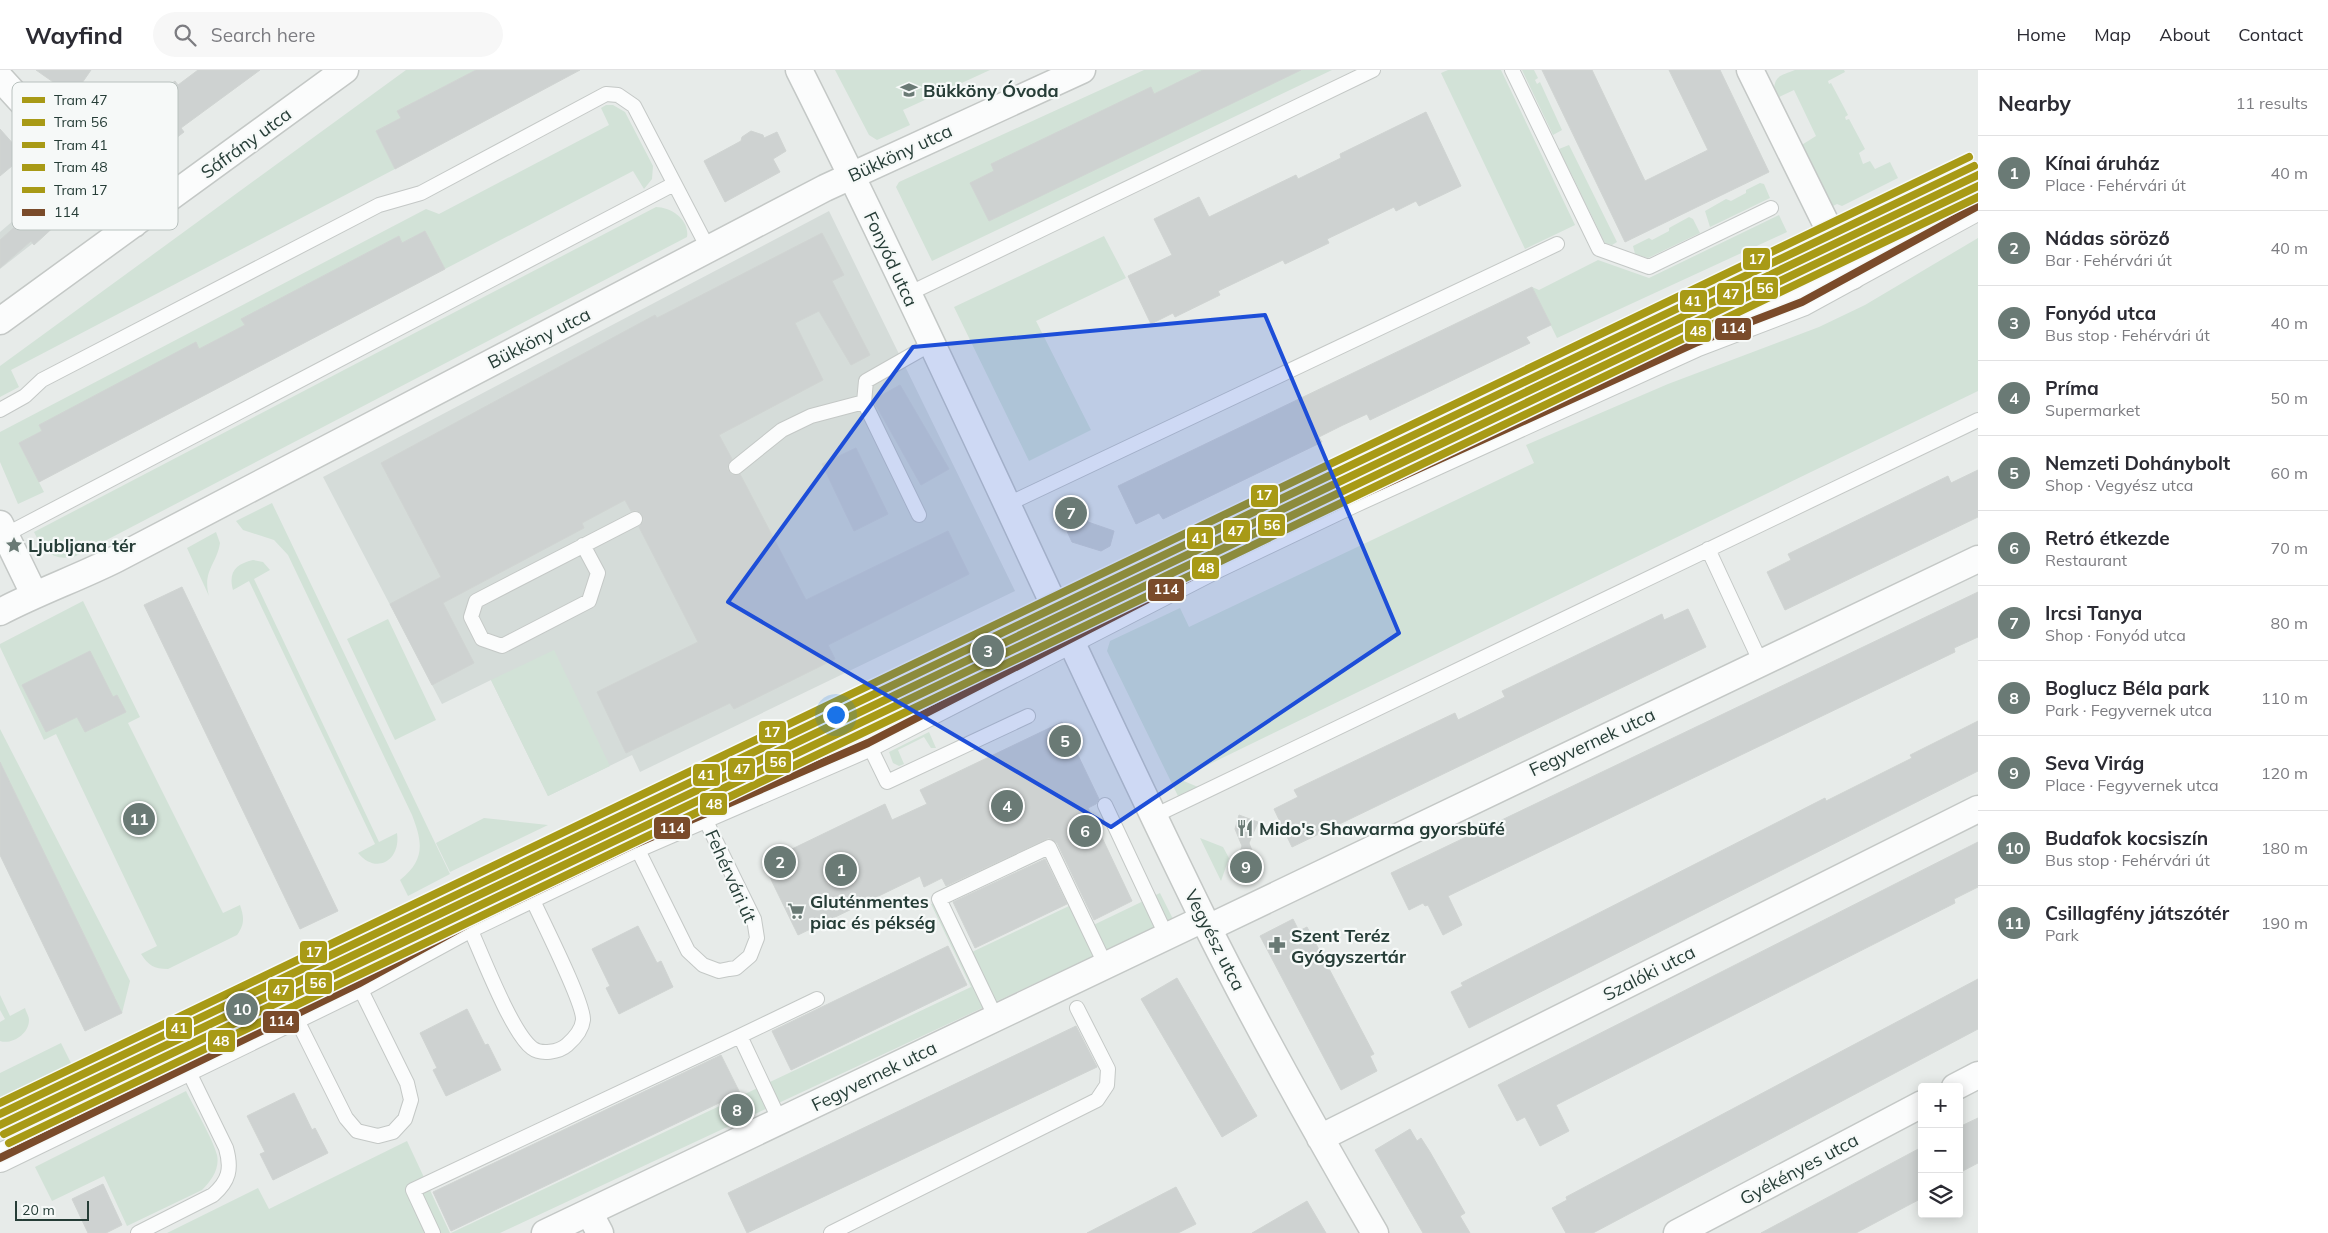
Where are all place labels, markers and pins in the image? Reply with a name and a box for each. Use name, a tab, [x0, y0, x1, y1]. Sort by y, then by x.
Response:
place label: Bükköny Óvoda	[923, 79, 1059, 102]
school or university icon: Bükköny Óvoda	[899, 80, 919, 100]
pin: 7	[1055, 494, 1087, 532]
place label: Ljubljana tér	[28, 534, 137, 557]
place icon: Ljubljana tér	[4, 535, 24, 555]
pin: 3	[972, 632, 1004, 670]
pin: 5	[1049, 722, 1081, 760]
pin: 4	[991, 787, 1023, 825]
pin: 11	[123, 800, 155, 838]
pin: 6	[1069, 812, 1101, 850]
place label: Mido's Shawarma gyorsbüfé	[1259, 817, 1505, 840]
restaurant icon: Mido's Shawarma gyorsbüfé	[1235, 818, 1255, 838]
pin: 2	[764, 843, 796, 881]
pin: 9	[1230, 848, 1262, 886]
pin: 1	[825, 851, 857, 889]
place label: Gluténmentes piac és pékség	[810, 890, 936, 934]
supermarket icon: Gluténmentes piac és pékség	[786, 901, 806, 921]
place label: Szent Teréz Gyógyszertár	[1291, 924, 1407, 968]
pharmacy icon: Szent Teréz Gyógyszertár	[1267, 935, 1287, 955]
pin: 10	[226, 990, 258, 1028]
pin: 8	[721, 1091, 753, 1129]

